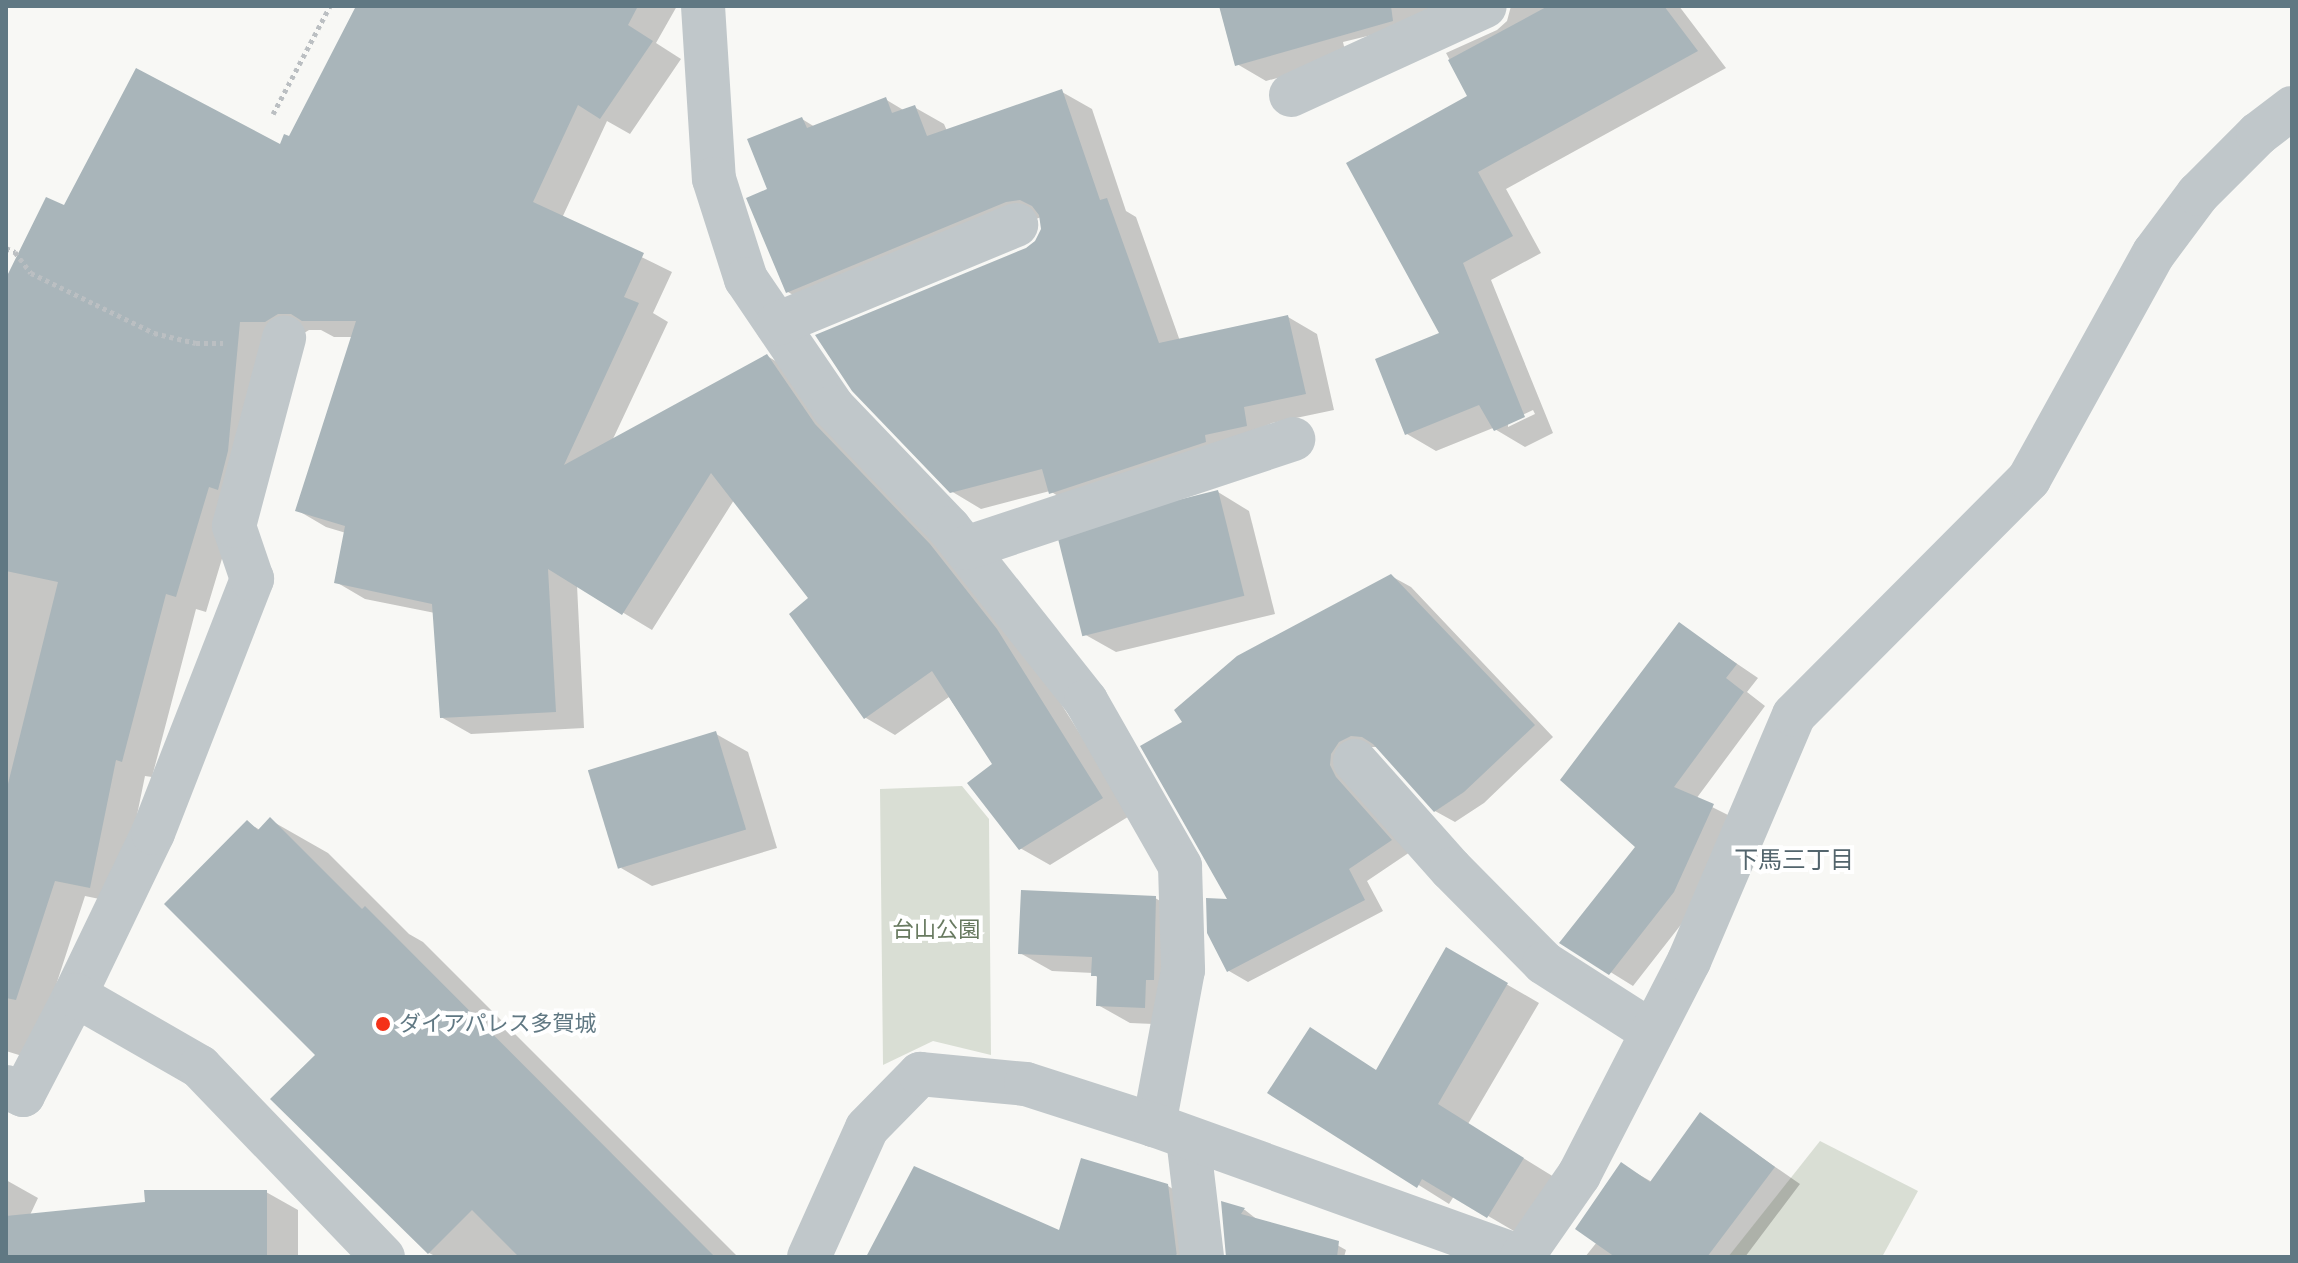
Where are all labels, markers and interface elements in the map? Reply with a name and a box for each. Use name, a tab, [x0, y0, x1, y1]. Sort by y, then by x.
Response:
district label: 下馬三丁目	[1734, 846, 1854, 874]
park label: 台山公園	[892, 917, 980, 943]
place label: ダイアパレス多賀城	[399, 1011, 597, 1037]
marker: ダイアパレス多賀城	[374, 1015, 392, 1033]

